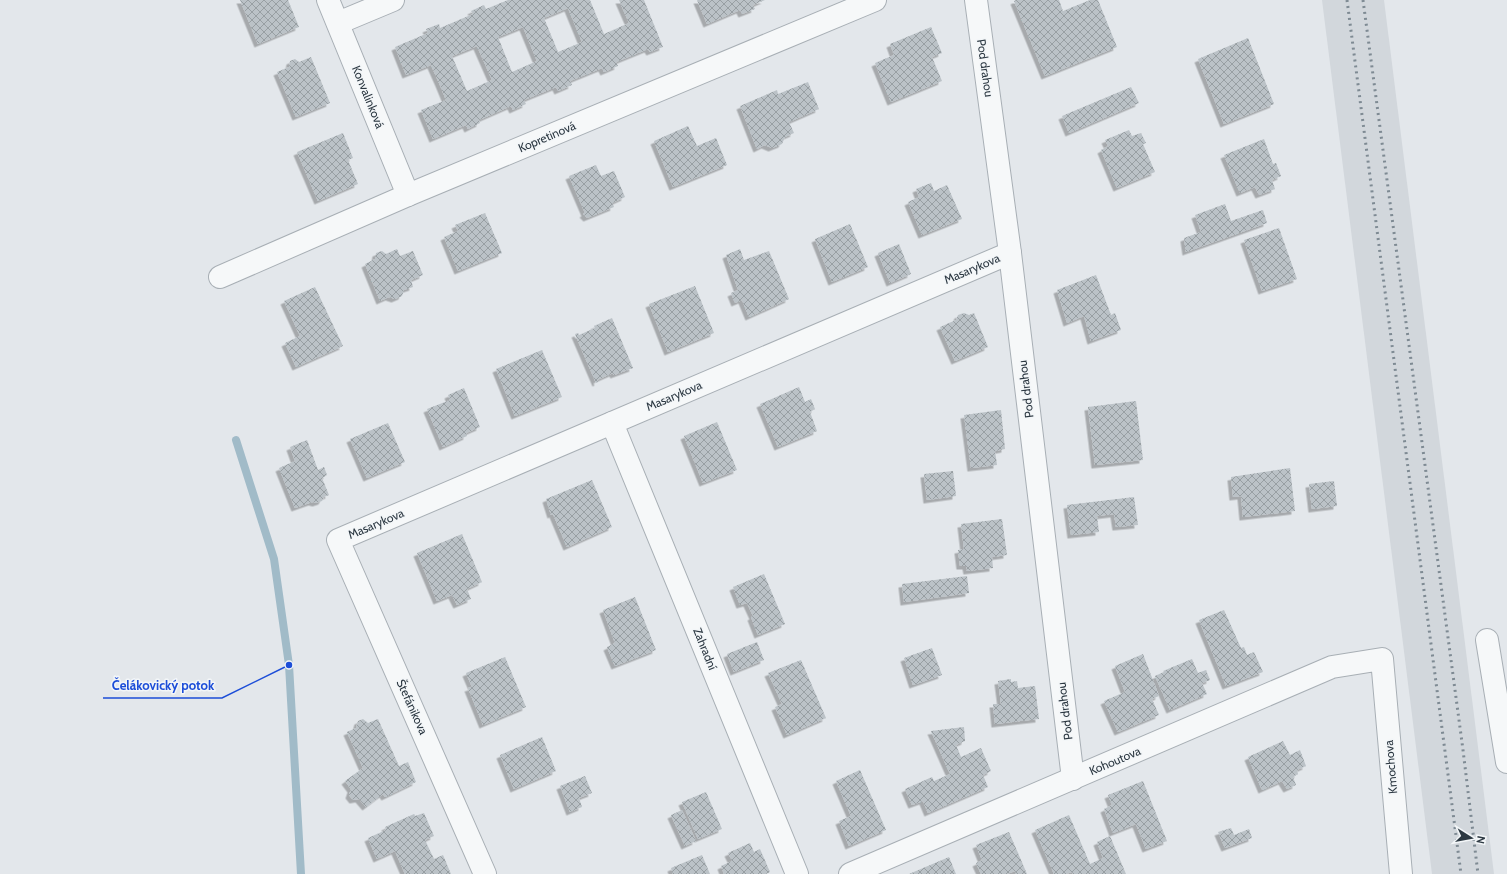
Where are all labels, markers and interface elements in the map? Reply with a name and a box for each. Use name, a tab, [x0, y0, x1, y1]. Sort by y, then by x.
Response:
street label: Pod drahou	[974, 38, 997, 98]
street label: Konvalinková	[349, 63, 388, 131]
street label: Kopretinová	[516, 118, 578, 155]
street label: Masarykova	[942, 250, 1002, 287]
street label: Pod drahou	[1015, 359, 1036, 419]
street label: Masarykova	[644, 377, 704, 414]
street label: Masarykova	[346, 505, 406, 542]
street label: Zahradní	[690, 626, 721, 672]
callout: Čelákovický potok	[103, 673, 222, 698]
text: Čelákovický potok	[112, 676, 215, 693]
street label: Štefánikova	[394, 677, 431, 737]
street label: Pod drahou	[1054, 681, 1075, 741]
street label: Kmochova	[1381, 739, 1400, 795]
street label: Kohoutova	[1087, 743, 1143, 778]
north arrow	[1451, 818, 1491, 858]
text: N	[1473, 835, 1488, 845]

